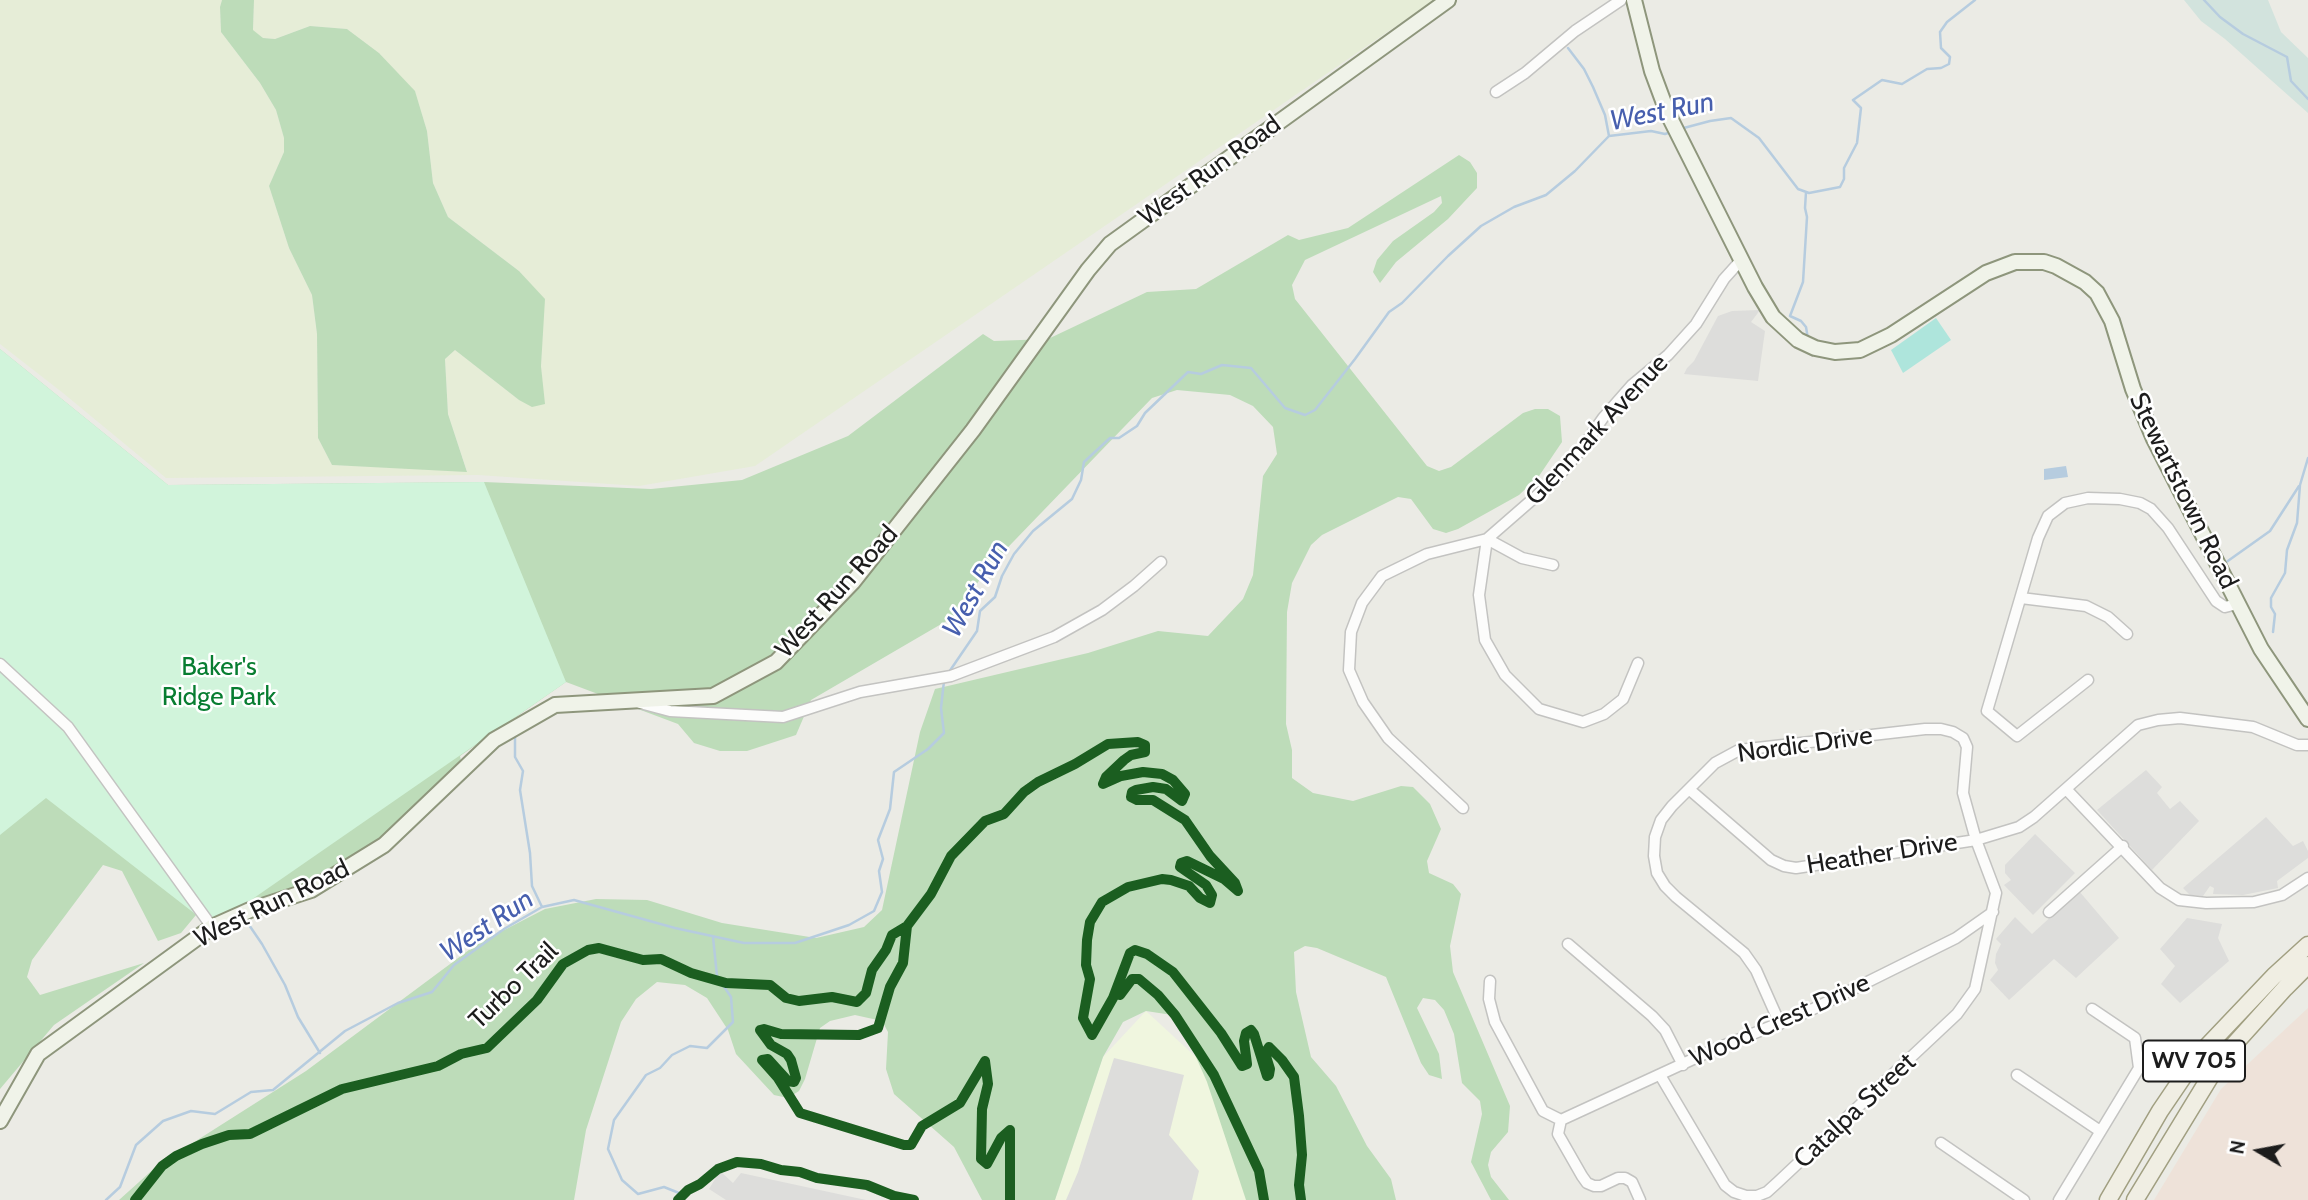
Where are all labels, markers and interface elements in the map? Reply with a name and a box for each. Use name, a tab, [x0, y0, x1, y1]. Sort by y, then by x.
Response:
water label: West Run	[1607, 85, 1717, 139]
street label: West Run Road	[1133, 109, 1287, 233]
street label: Glenmark Avenue	[1519, 348, 1675, 512]
street label: Stewartstown Road	[2122, 388, 2244, 594]
street label: West Run Road	[769, 519, 905, 665]
water label: West Run	[936, 535, 1016, 643]
park label: Baker's Ridge Park	[162, 651, 276, 712]
street label: Nordic Drive	[1735, 720, 1875, 770]
street label: Heather Drive	[1804, 827, 1960, 881]
street label: West Run Road	[190, 853, 354, 955]
water label: West Run	[434, 883, 540, 969]
street label: Turbo Trail	[463, 936, 565, 1036]
street label: Wood Crest Drive	[1685, 967, 1875, 1075]
road number: WV 705	[2143, 1041, 2245, 1082]
street label: Catalpa Street	[1788, 1047, 1922, 1175]
north arrow	[2224, 1116, 2294, 1186]
text: N	[2225, 1139, 2250, 1156]

